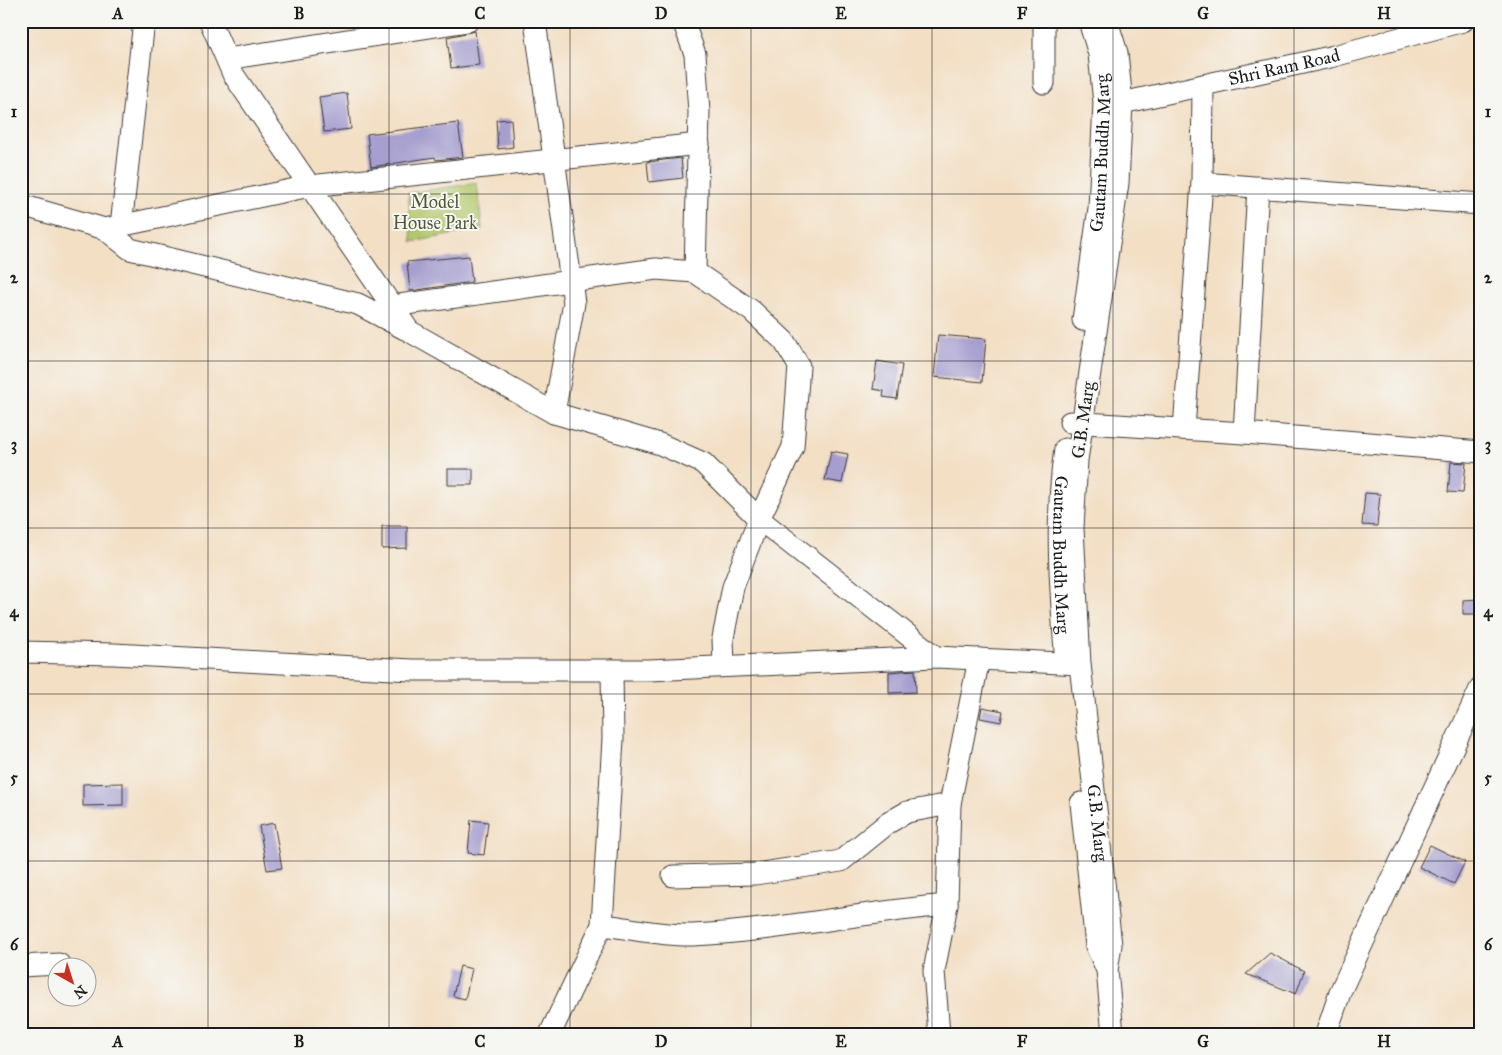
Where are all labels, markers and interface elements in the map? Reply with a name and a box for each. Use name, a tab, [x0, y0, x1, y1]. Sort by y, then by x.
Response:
text: A	[112, 4, 124, 23]
text: B	[294, 4, 304, 23]
text: C	[475, 4, 486, 23]
text: D	[655, 4, 668, 23]
text: E	[835, 4, 847, 23]
text: F	[1017, 4, 1028, 23]
text: G	[1197, 4, 1209, 23]
text: H	[1377, 4, 1391, 23]
street label: Shri Ram Road	[1226, 44, 1342, 90]
street label: Gautam Buddh Marg	[1085, 72, 1115, 234]
text: 1	[11, 102, 18, 121]
text: 1	[1485, 102, 1492, 121]
park label: Model House Park	[393, 191, 478, 234]
text: 2	[10, 268, 19, 287]
text: 2	[1484, 268, 1493, 287]
street label: G.B. Marg	[1067, 379, 1100, 460]
text: 3	[11, 435, 17, 455]
text: 3	[1485, 435, 1491, 455]
street label: Gautam Buddh Marg	[1048, 475, 1075, 635]
text: 4	[10, 602, 20, 622]
text: 4	[1484, 602, 1494, 622]
text: 5	[10, 768, 18, 787]
text: 5	[1484, 768, 1492, 787]
street label: G.B. Marg	[1082, 783, 1113, 863]
text: 6	[10, 935, 19, 954]
text: 6	[1484, 935, 1493, 954]
north arrow	[48, 958, 98, 1008]
text: N	[70, 981, 90, 1002]
text: A	[112, 1032, 124, 1051]
text: B	[294, 1032, 304, 1051]
text: C	[475, 1032, 486, 1051]
text: D	[655, 1032, 668, 1051]
text: E	[835, 1032, 847, 1051]
text: F	[1017, 1032, 1028, 1051]
text: G	[1197, 1032, 1209, 1051]
text: H	[1377, 1032, 1391, 1051]

